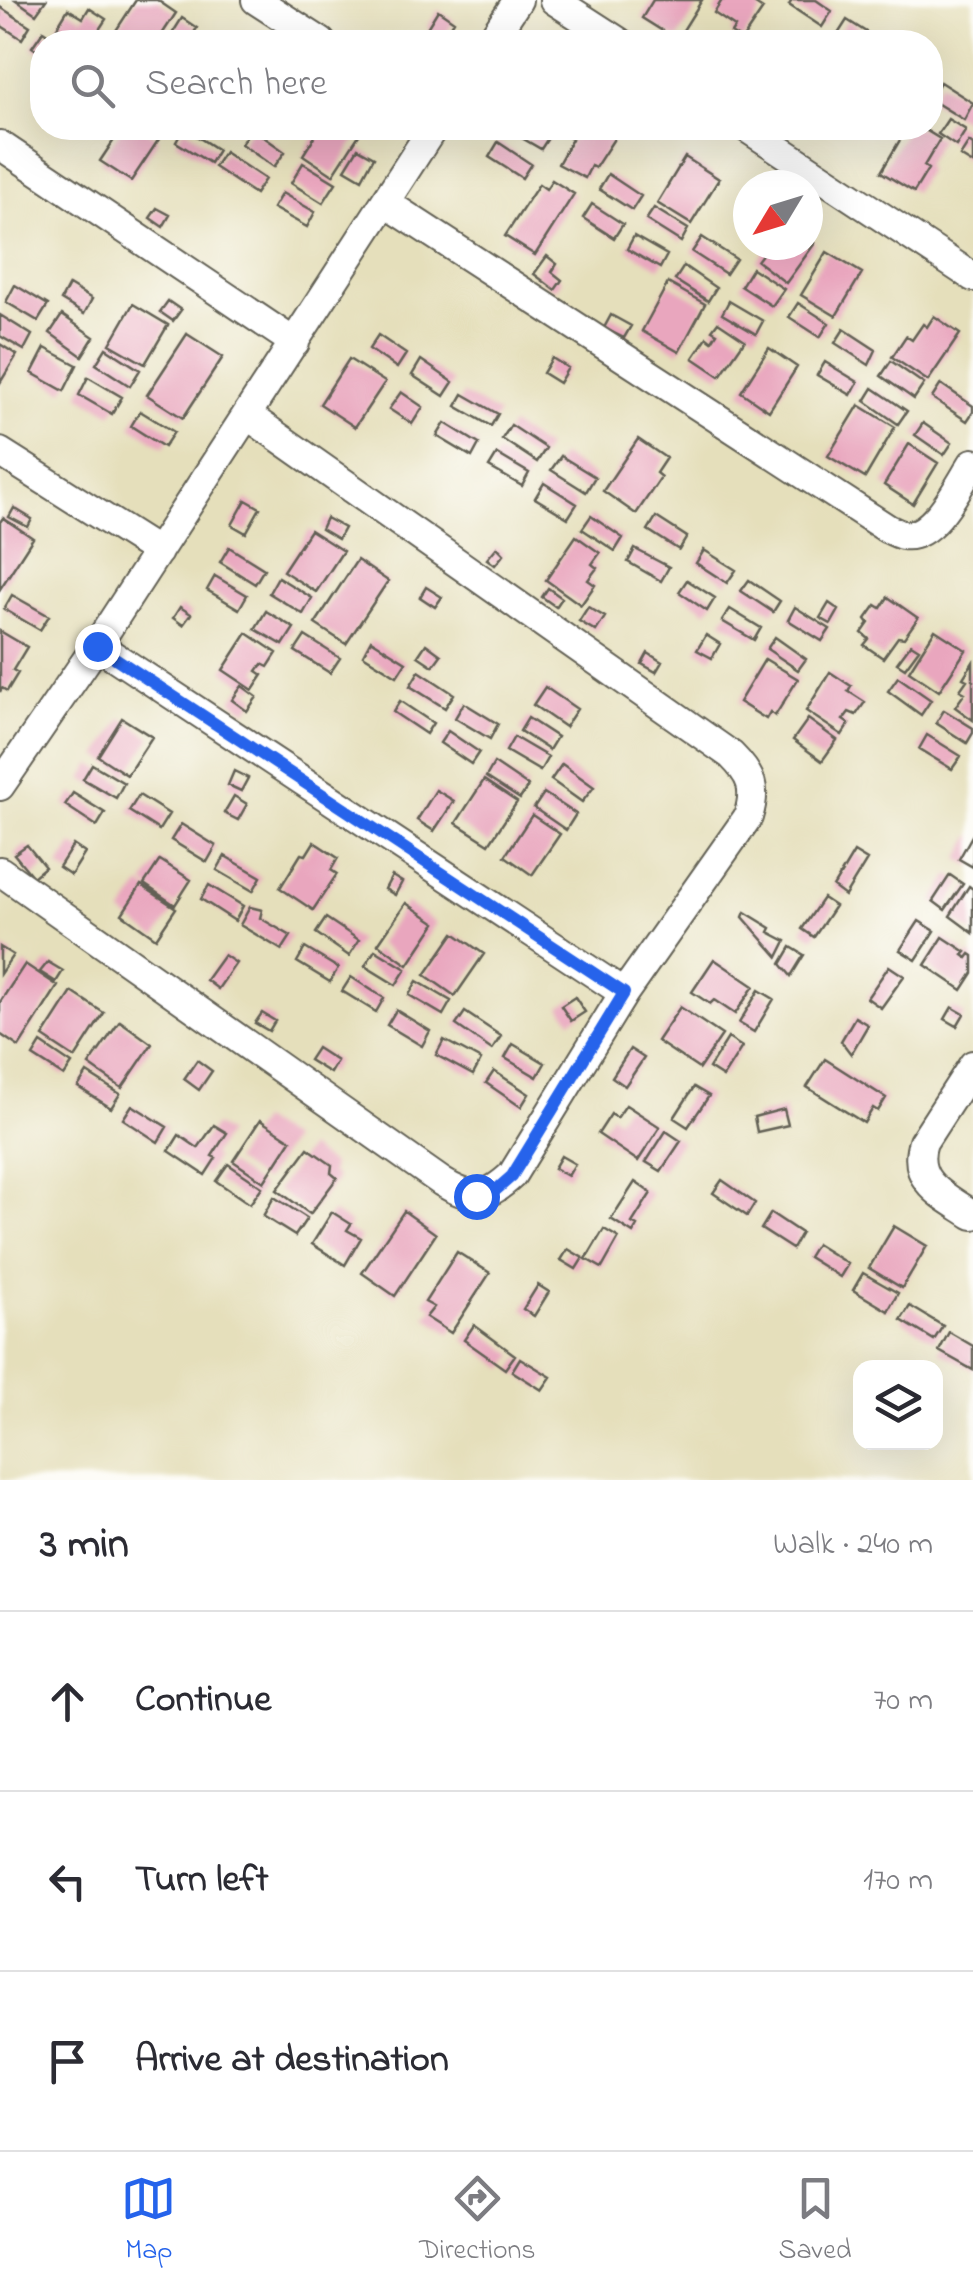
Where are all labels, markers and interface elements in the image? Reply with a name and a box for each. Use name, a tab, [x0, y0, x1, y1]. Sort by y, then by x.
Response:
search box	[30, 30, 943, 140]
text: Search here	[145, 57, 327, 113]
icon: search	[65, 58, 120, 113]
north arrow	[733, 170, 823, 260]
route end	[75, 624, 121, 670]
route start	[454, 1174, 500, 1220]
map controls	[853, 1360, 943, 1450]
button: layers	[853, 1360, 943, 1450]
text: 3 min	[40, 1515, 129, 1576]
text: Walk · 240 m	[773, 1522, 933, 1569]
text: Continue	[135, 1673, 271, 1729]
icon: ahead	[40, 1674, 95, 1729]
text: 70 m	[873, 1678, 933, 1725]
text: Turn left	[135, 1853, 268, 1909]
icon: left	[40, 1854, 95, 1909]
text: 170 m	[863, 1858, 933, 1905]
text: Arrive at destination	[135, 2033, 449, 2089]
icon: arrive	[40, 2034, 95, 2089]
tab: Map	[121, 2171, 176, 2272]
tab: Directions	[419, 2171, 536, 2272]
tab: Saved	[779, 2171, 852, 2272]

